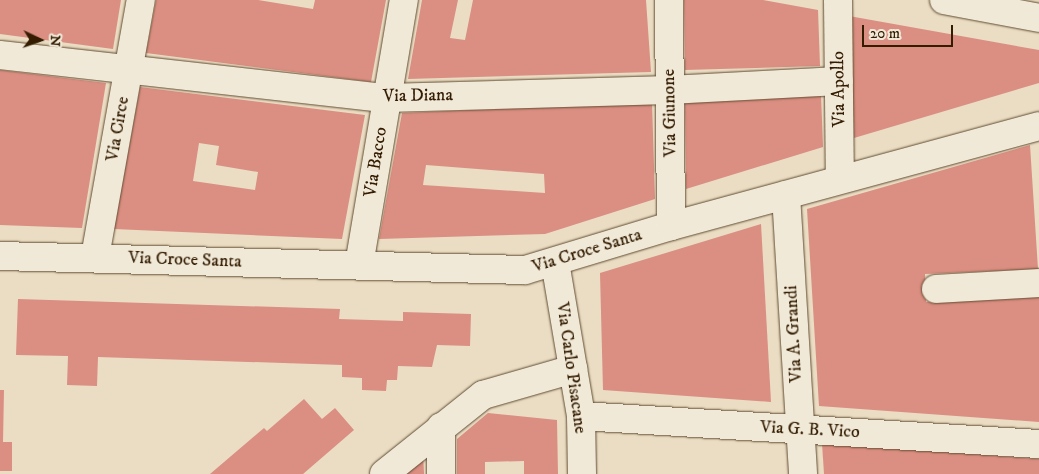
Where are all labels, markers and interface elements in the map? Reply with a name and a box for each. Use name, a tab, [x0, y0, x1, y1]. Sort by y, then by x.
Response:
north arrow	[15, 15, 65, 65]
scale bar	[864, 15, 955, 47]
text: 20 m	[870, 24, 900, 43]
text: N	[46, 35, 64, 47]
street label: Via Apollo	[828, 51, 850, 127]
street label: Via Giunone	[658, 69, 682, 157]
street label: Via Diana	[383, 85, 453, 107]
street label: Via Circe	[102, 95, 134, 163]
street label: Via Bacco	[360, 125, 392, 199]
street label: Via Croce Santa	[530, 224, 644, 278]
street label: Via Croce Santa	[128, 247, 242, 273]
street label: Via A. Grandi	[781, 285, 807, 383]
street label: Via Carlo Pisacane	[551, 301, 591, 435]
street label: Via G. B. Vico	[760, 417, 860, 443]

